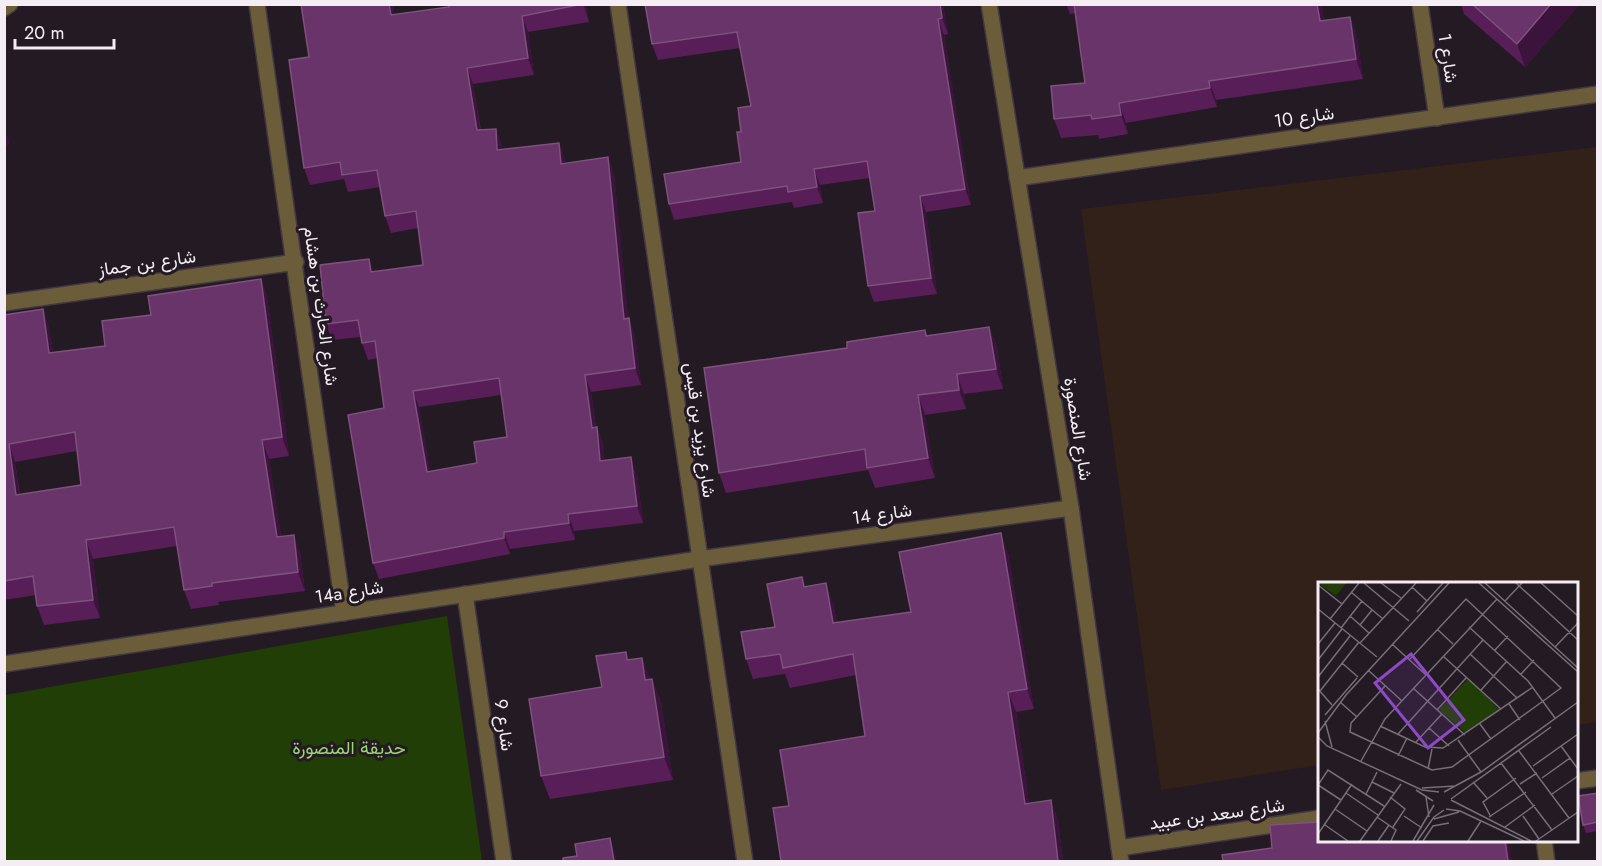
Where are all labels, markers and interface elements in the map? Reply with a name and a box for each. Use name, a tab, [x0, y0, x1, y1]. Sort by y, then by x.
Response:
scale bar	[15, 12, 114, 50]
text: 20 m	[24, 20, 64, 46]
street label: شارع 1	[1431, 31, 1465, 85]
street label: شارع 10	[1272, 100, 1336, 134]
street label: شارع الحارث بن هشام	[297, 225, 345, 387]
street label: شارع بن جماز	[95, 243, 198, 283]
street label: شارع يزيد بن قيس	[678, 361, 722, 499]
street label: شارع المنصورة	[1057, 376, 1099, 482]
street label: شارع 14	[850, 497, 914, 531]
street label: 14a شارع	[313, 574, 385, 610]
inset map	[1318, 582, 1578, 842]
street label: شارع 9	[488, 697, 520, 753]
park label: حديقة المنصورة	[292, 735, 406, 761]
street label: شارع سعد بن عبيد	[1148, 792, 1286, 836]

